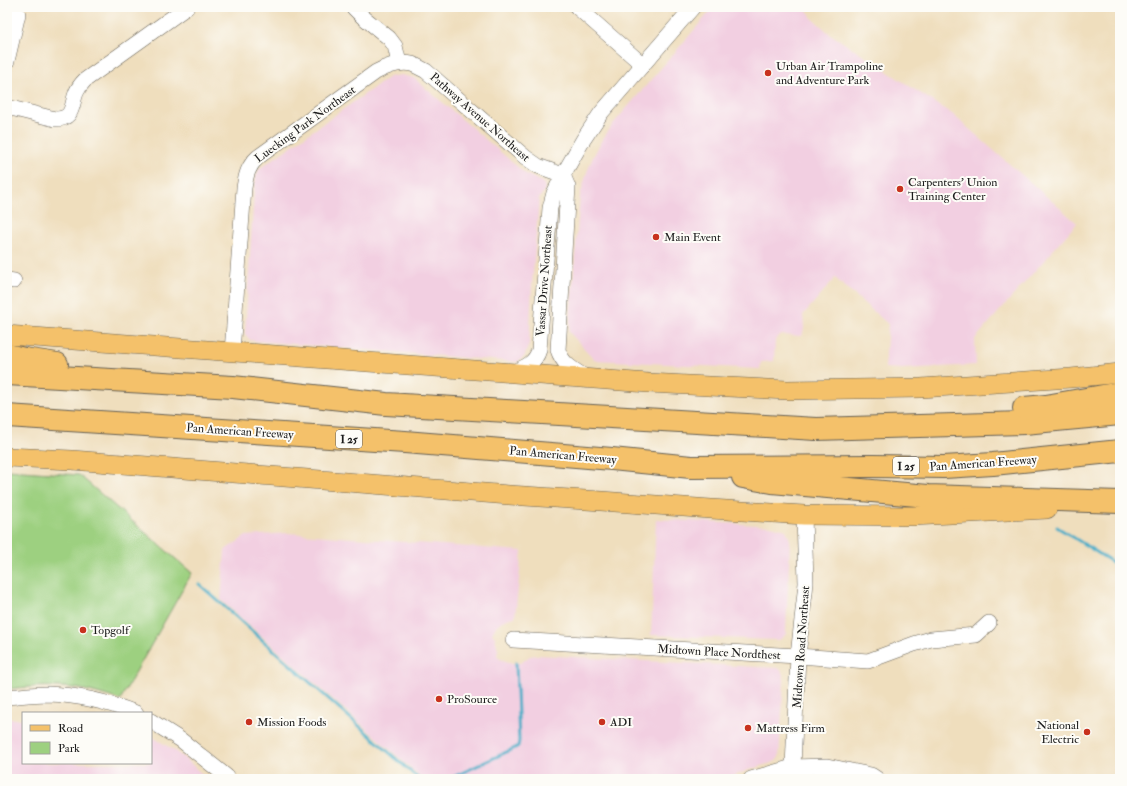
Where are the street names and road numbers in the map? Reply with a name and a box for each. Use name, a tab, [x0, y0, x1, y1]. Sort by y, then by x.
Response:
street label: Pathway Avenue Northeast	[427, 70, 533, 165]
street label: Luecking Park Northeast	[252, 83, 359, 166]
street label: Vassar Drive Northeast	[533, 225, 556, 337]
street label: Pan American Freeway	[186, 420, 295, 443]
road number: I 25	[336, 430, 362, 448]
street label: Pan American Freeway	[509, 443, 618, 468]
street label: Pan American Freeway	[929, 452, 1038, 475]
road number: I 25	[893, 457, 919, 475]
street label: Midtown Road Northeast	[790, 585, 813, 709]
street label: Midtown Place Nordthest	[657, 642, 781, 663]

